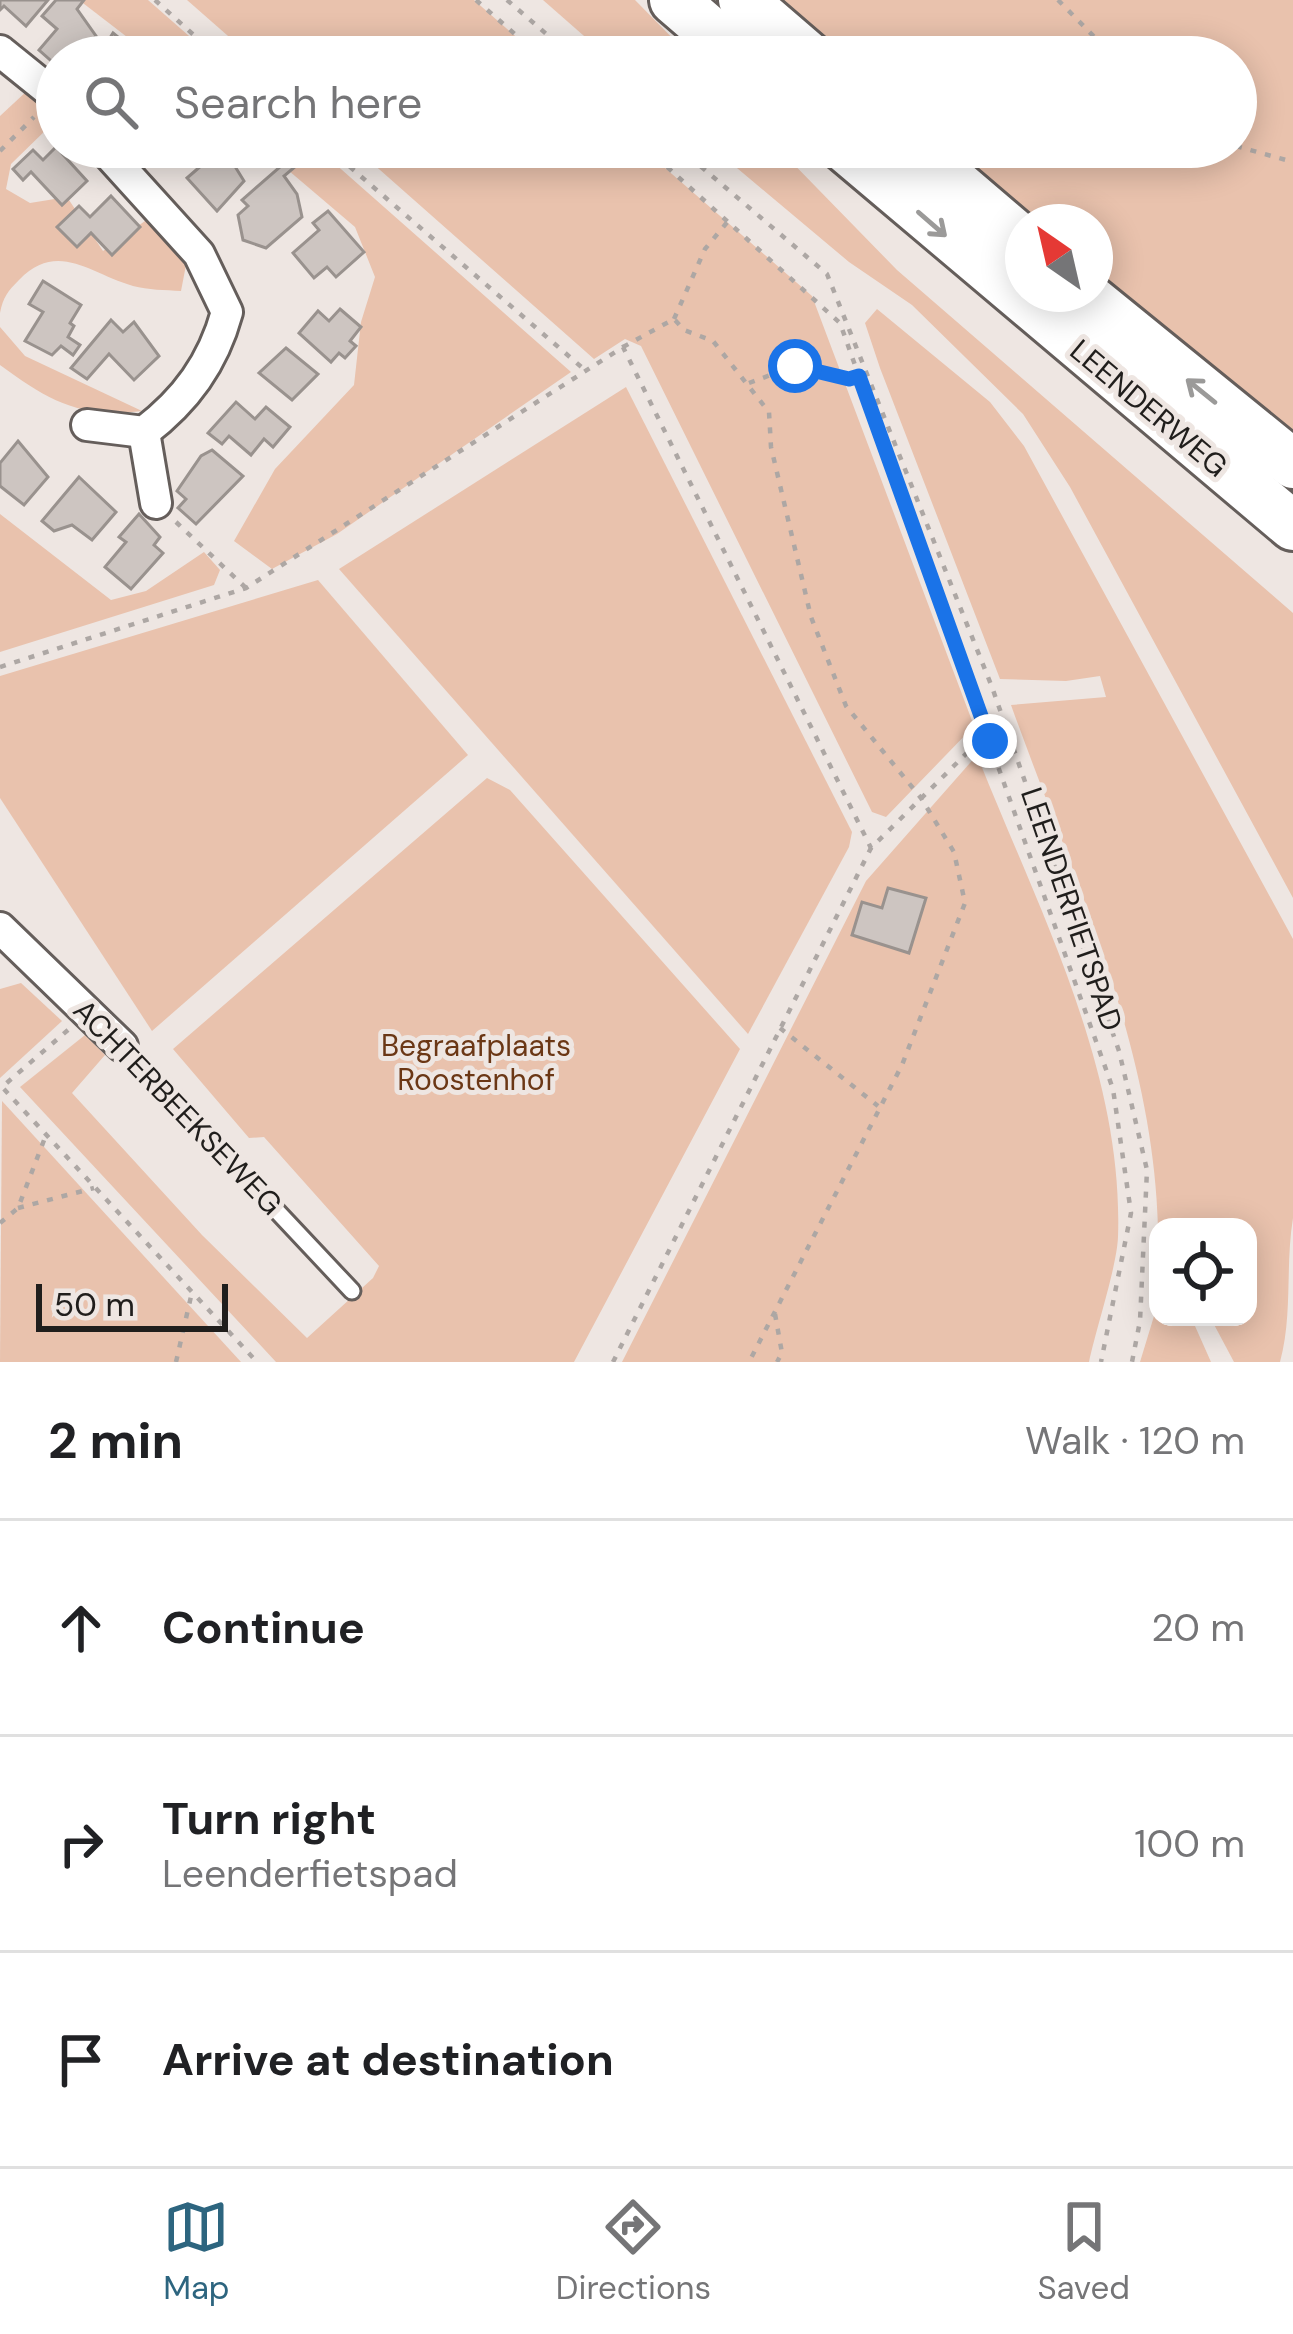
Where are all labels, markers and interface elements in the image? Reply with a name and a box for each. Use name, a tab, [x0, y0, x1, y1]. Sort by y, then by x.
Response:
search box	[36, 36, 1257, 168]
icon: search	[78, 69, 144, 135]
text: Search here	[174, 73, 422, 132]
north arrow	[1005, 204, 1113, 312]
one-way arrow	[916, 209, 947, 237]
street label: LEENDERWEG	[1062, 331, 1236, 485]
route start	[768, 339, 822, 393]
one-way arrow	[1186, 378, 1218, 405]
route end	[963, 714, 1017, 768]
street label: LEENDERFIETSPAD	[1012, 782, 1132, 1036]
street label: ACHTERBEEKSEWEG	[65, 991, 291, 1223]
park label: Begraafplaats Roostenhof	[381, 1026, 571, 1099]
map controls	[1149, 1218, 1257, 1326]
button: locate	[1149, 1218, 1257, 1326]
scale bar	[36, 1278, 228, 1331]
text: 50 m	[54, 1283, 135, 1326]
text: 2 min	[48, 1407, 183, 1474]
text: Walk · 120 m	[1025, 1415, 1245, 1466]
icon: ahead	[48, 1595, 114, 1661]
text: Continue	[162, 1598, 365, 1657]
text: 20 m	[1151, 1602, 1245, 1653]
text: Turn right	[162, 1789, 376, 1848]
icon: right	[48, 1811, 114, 1877]
text: 100 m	[1134, 1818, 1245, 1869]
text: Leenderfietspad	[162, 1848, 458, 1899]
icon: arrive	[48, 2027, 114, 2093]
text: Arrive at destination	[162, 2030, 614, 2089]
tab: Map	[163, 2194, 230, 2309]
tab: Directions	[556, 2194, 711, 2309]
tab: Saved	[1037, 2194, 1130, 2309]

